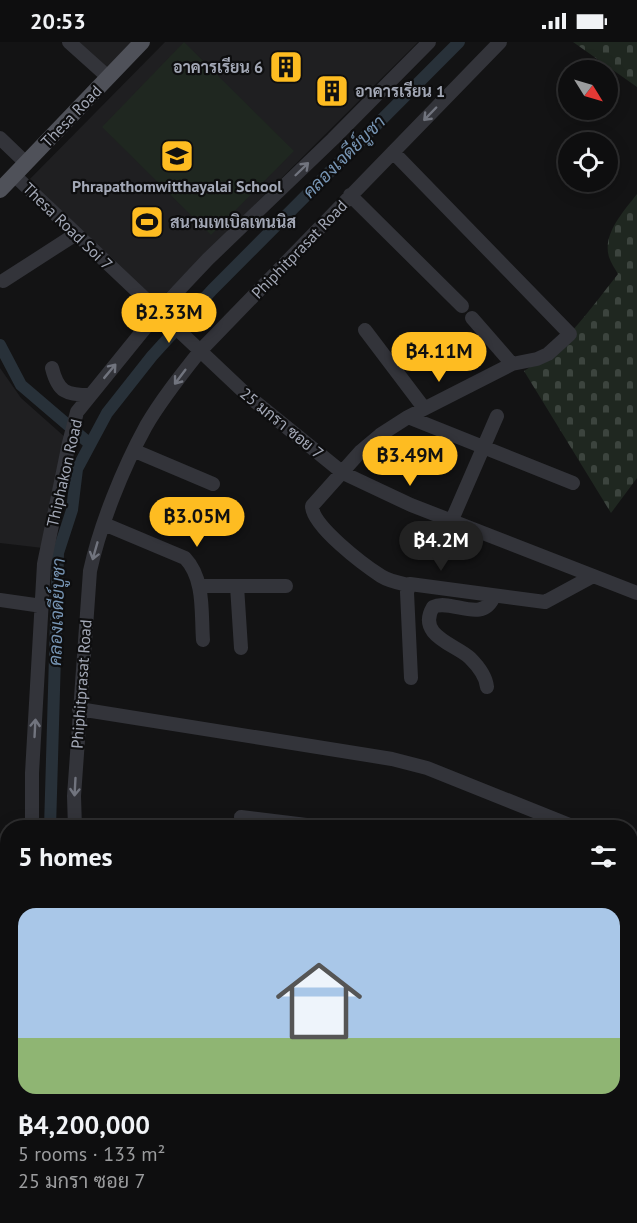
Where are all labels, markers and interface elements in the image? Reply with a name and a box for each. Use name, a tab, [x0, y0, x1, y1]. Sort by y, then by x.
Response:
text: 20:53	[30, 7, 86, 35]
building icon: อาคารเรียน 6	[268, 49, 304, 85]
place label: อาคารเรียน 6	[173, 57, 263, 77]
north arrow	[558, 60, 618, 120]
map controls	[558, 60, 618, 192]
building icon: อาคารเรียน 1	[314, 73, 350, 109]
street label: Thesa Road	[37, 81, 105, 151]
place label: อาคารเรียน 1	[355, 81, 445, 101]
one-way arrow	[423, 106, 437, 121]
water label: คลองเจดีย์บูชา	[297, 109, 392, 204]
button: locate	[558, 132, 618, 192]
school or university icon: Phrapathomwitthayalai School	[159, 138, 195, 174]
one-way arrow	[295, 161, 310, 176]
place label: Phrapathomwitthayalai School	[72, 176, 282, 196]
street label: Thesa Road Soi 7	[19, 178, 117, 274]
street label: Phiphitprasat Road	[247, 196, 351, 302]
sports icon: สนามเทเบิลเทนนิส	[129, 204, 165, 240]
place label: สนามเทเบิลเทนนิส	[170, 212, 296, 232]
pin: ฿2.33M	[120, 293, 218, 344]
text: ฿2.33M	[136, 299, 203, 325]
pin: ฿4.11M	[390, 332, 488, 383]
text: ฿4.11M	[406, 338, 473, 364]
one-way arrow	[104, 363, 117, 379]
one-way arrow	[173, 368, 186, 384]
street label: 25 มกรา ซอย 7	[236, 383, 328, 463]
street label: Thiphakon Road	[42, 417, 86, 529]
pin: ฿3.49M	[361, 436, 459, 487]
text: ฿3.49M	[377, 442, 444, 468]
pin: ฿3.05M	[148, 497, 246, 548]
text: ฿3.05M	[164, 503, 231, 529]
pin: ฿4.2M	[399, 521, 483, 572]
text: ฿4.2M	[413, 527, 469, 553]
one-way arrow	[89, 541, 100, 560]
water label: คลองเจดีย์บูชา	[42, 557, 72, 666]
street label: Phiphitprasat Road	[67, 619, 95, 749]
one-way arrow	[29, 718, 40, 738]
one-way arrow	[69, 776, 80, 796]
text: 5 homes	[18, 840, 113, 873]
icon: filters	[587, 840, 620, 873]
icon: home	[265, 947, 373, 1055]
text: ฿4,200,000	[18, 1108, 150, 1141]
text: 5 rooms · 133 m²	[18, 1141, 165, 1167]
text: 25 มกรา ซอย 7	[18, 1168, 145, 1194]

